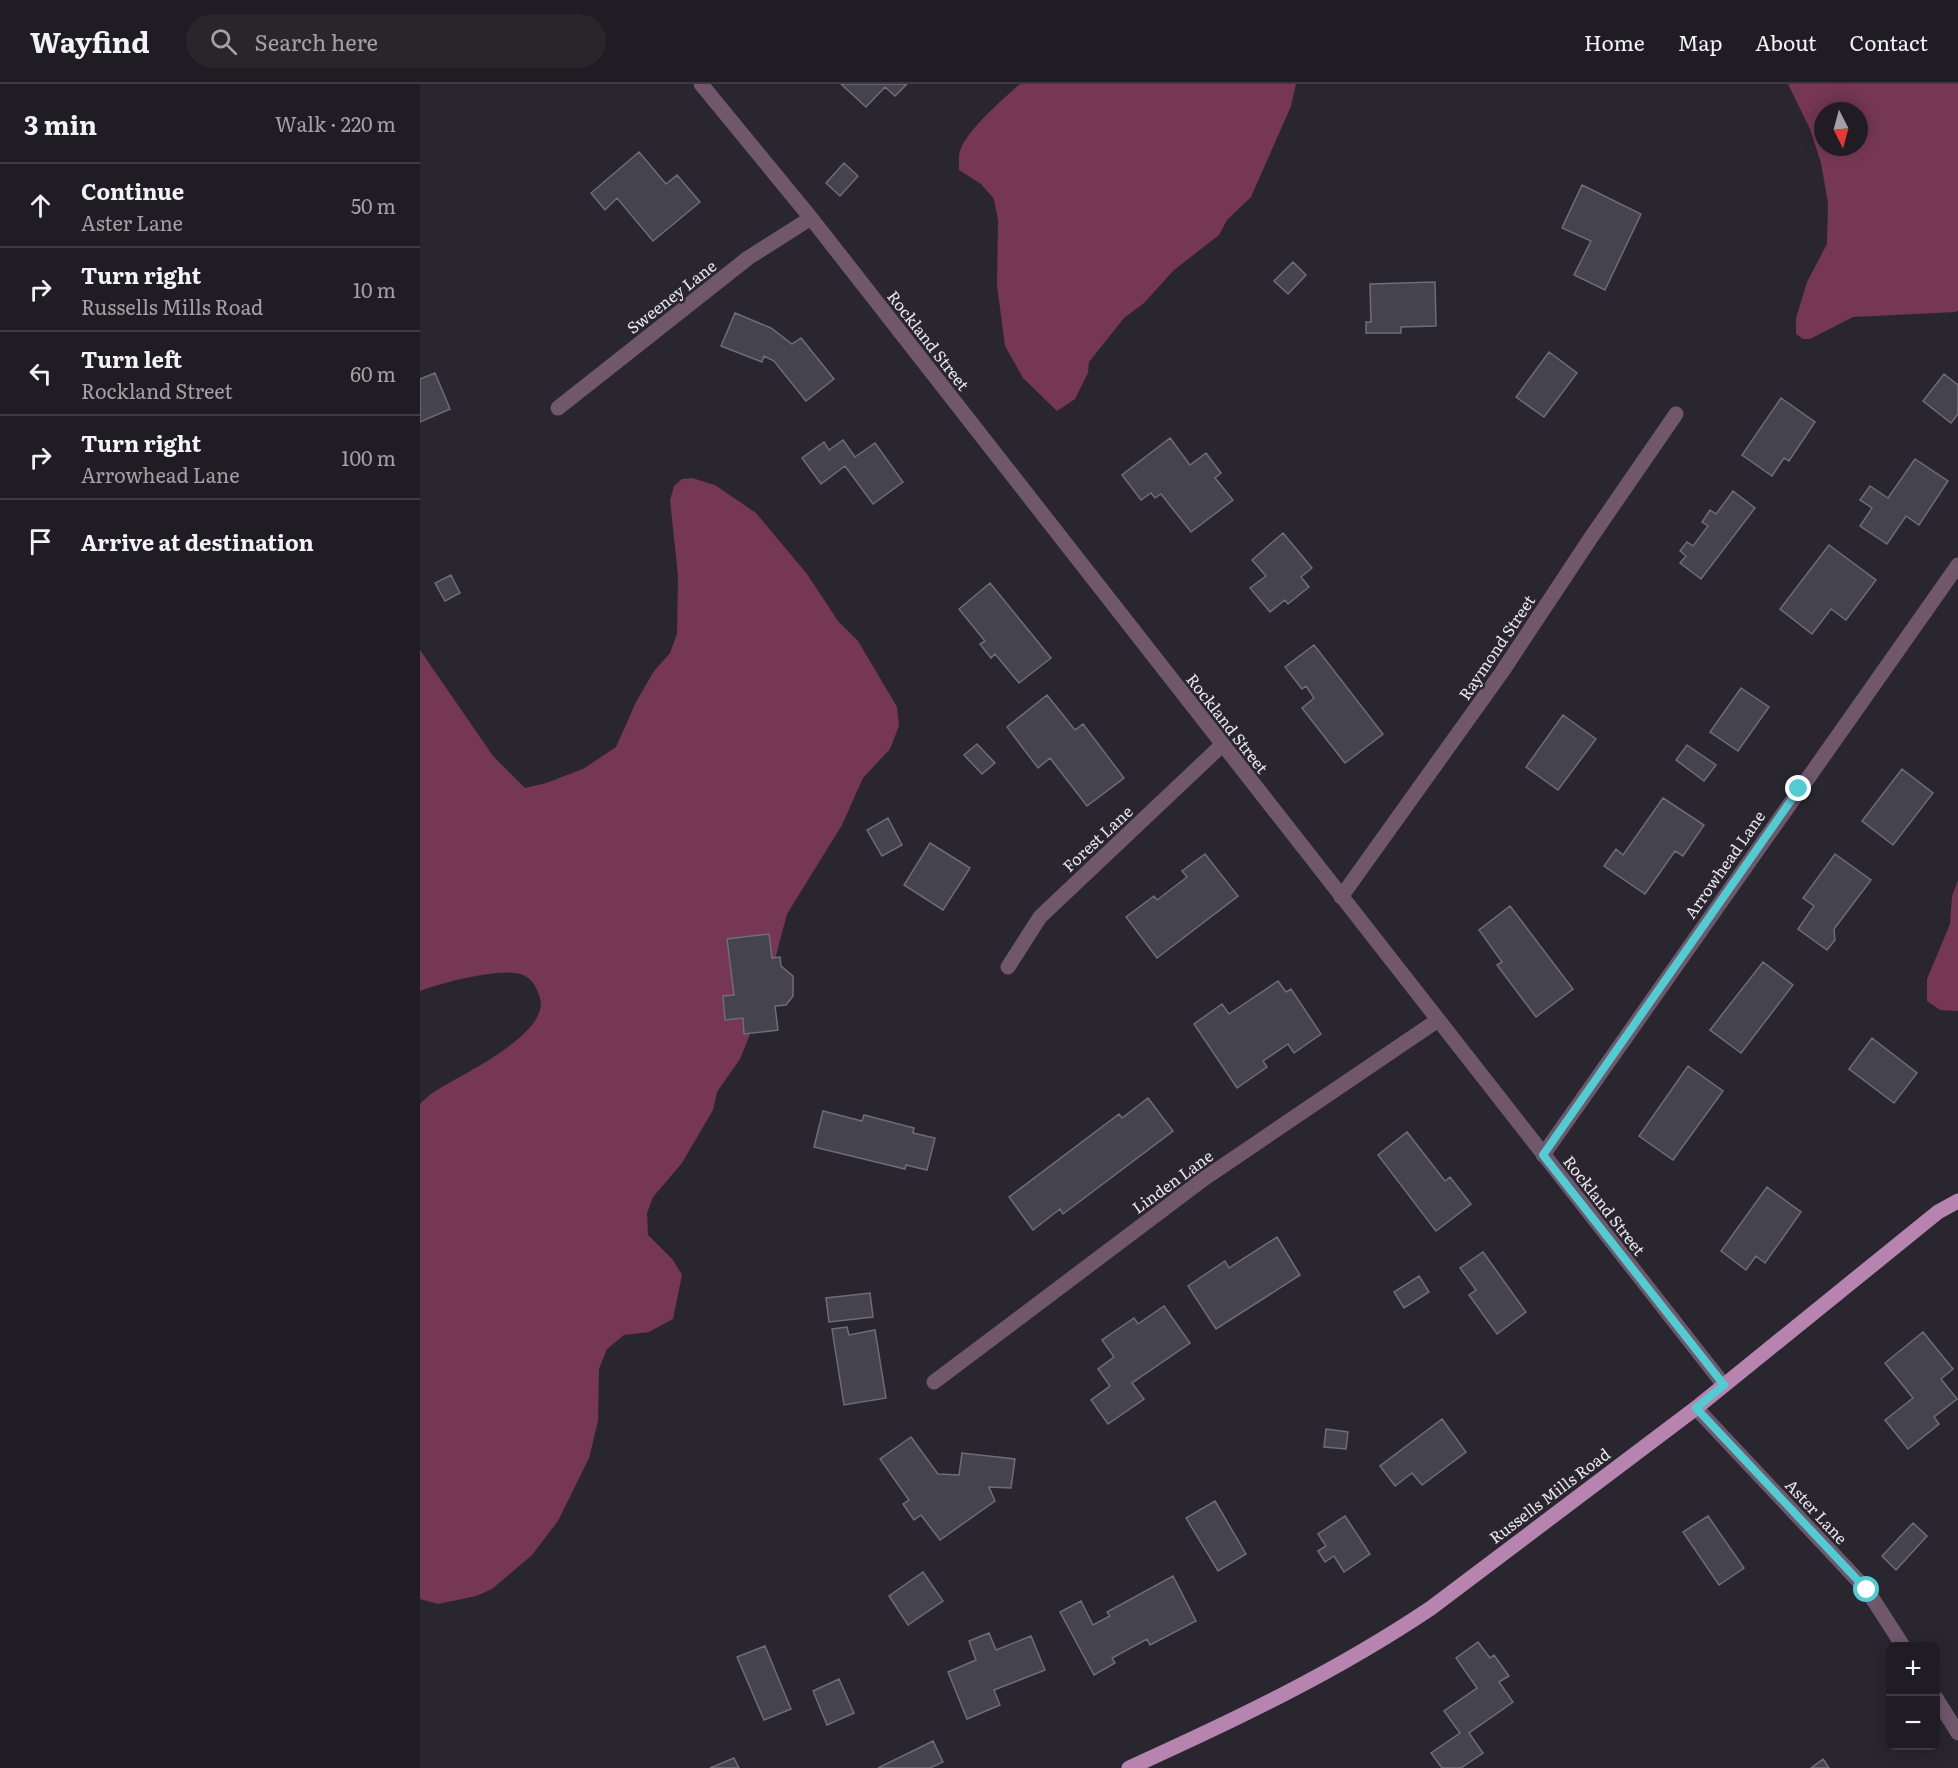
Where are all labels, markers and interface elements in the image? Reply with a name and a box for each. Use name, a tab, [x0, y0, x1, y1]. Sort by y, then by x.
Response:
search box	[186, 14, 606, 68]
text: Wayfind	[30, 20, 150, 62]
icon: search	[207, 25, 240, 58]
text: Search here	[255, 25, 378, 58]
text: Home	[1584, 26, 1645, 57]
text: Map	[1678, 26, 1722, 57]
text: About	[1755, 26, 1817, 57]
text: Contact	[1850, 26, 1928, 57]
north arrow	[1814, 102, 1868, 156]
text: 3 min	[24, 104, 97, 143]
text: Walk · 220 m	[275, 108, 396, 138]
text: Continue	[81, 174, 184, 207]
icon: ahead	[24, 189, 57, 222]
text: 50 m	[351, 190, 396, 220]
text: Aster Lane	[81, 207, 183, 237]
street label: Sweeney Lane	[621, 253, 721, 339]
text: Turn right	[81, 258, 201, 291]
icon: right	[24, 273, 57, 306]
text: 10 m	[353, 274, 396, 304]
street label: Rockland Street	[882, 285, 976, 396]
text: Russells Mills Road	[81, 291, 263, 321]
text: Turn left	[81, 342, 182, 375]
icon: left	[24, 357, 57, 390]
text: 60 m	[350, 358, 396, 388]
text: Rockland Street	[81, 375, 233, 405]
text: Turn right	[81, 426, 201, 459]
icon: right	[24, 441, 57, 474]
text: 100 m	[341, 442, 396, 472]
text: Arrowhead Lane	[81, 459, 240, 489]
icon: arrive	[24, 525, 57, 558]
text: Arrive at destination	[81, 525, 314, 558]
street label: Raymond Street	[1452, 589, 1540, 704]
street label: Rockland Street	[1181, 668, 1275, 779]
route end	[1785, 775, 1811, 801]
street label: Forest Lane	[1057, 799, 1137, 877]
street label: Arrowhead Lane	[1678, 805, 1770, 923]
street label: Linden Lane	[1126, 1143, 1218, 1219]
street label: Rockland Street	[1558, 1150, 1652, 1261]
street label: Russells Mills Road	[1484, 1441, 1615, 1548]
street label: Aster Lane	[1780, 1473, 1854, 1549]
route start	[1853, 1576, 1879, 1602]
map controls	[1886, 1642, 1940, 1750]
button: +	[1886, 1642, 1940, 1696]
button: −	[1886, 1696, 1940, 1750]

